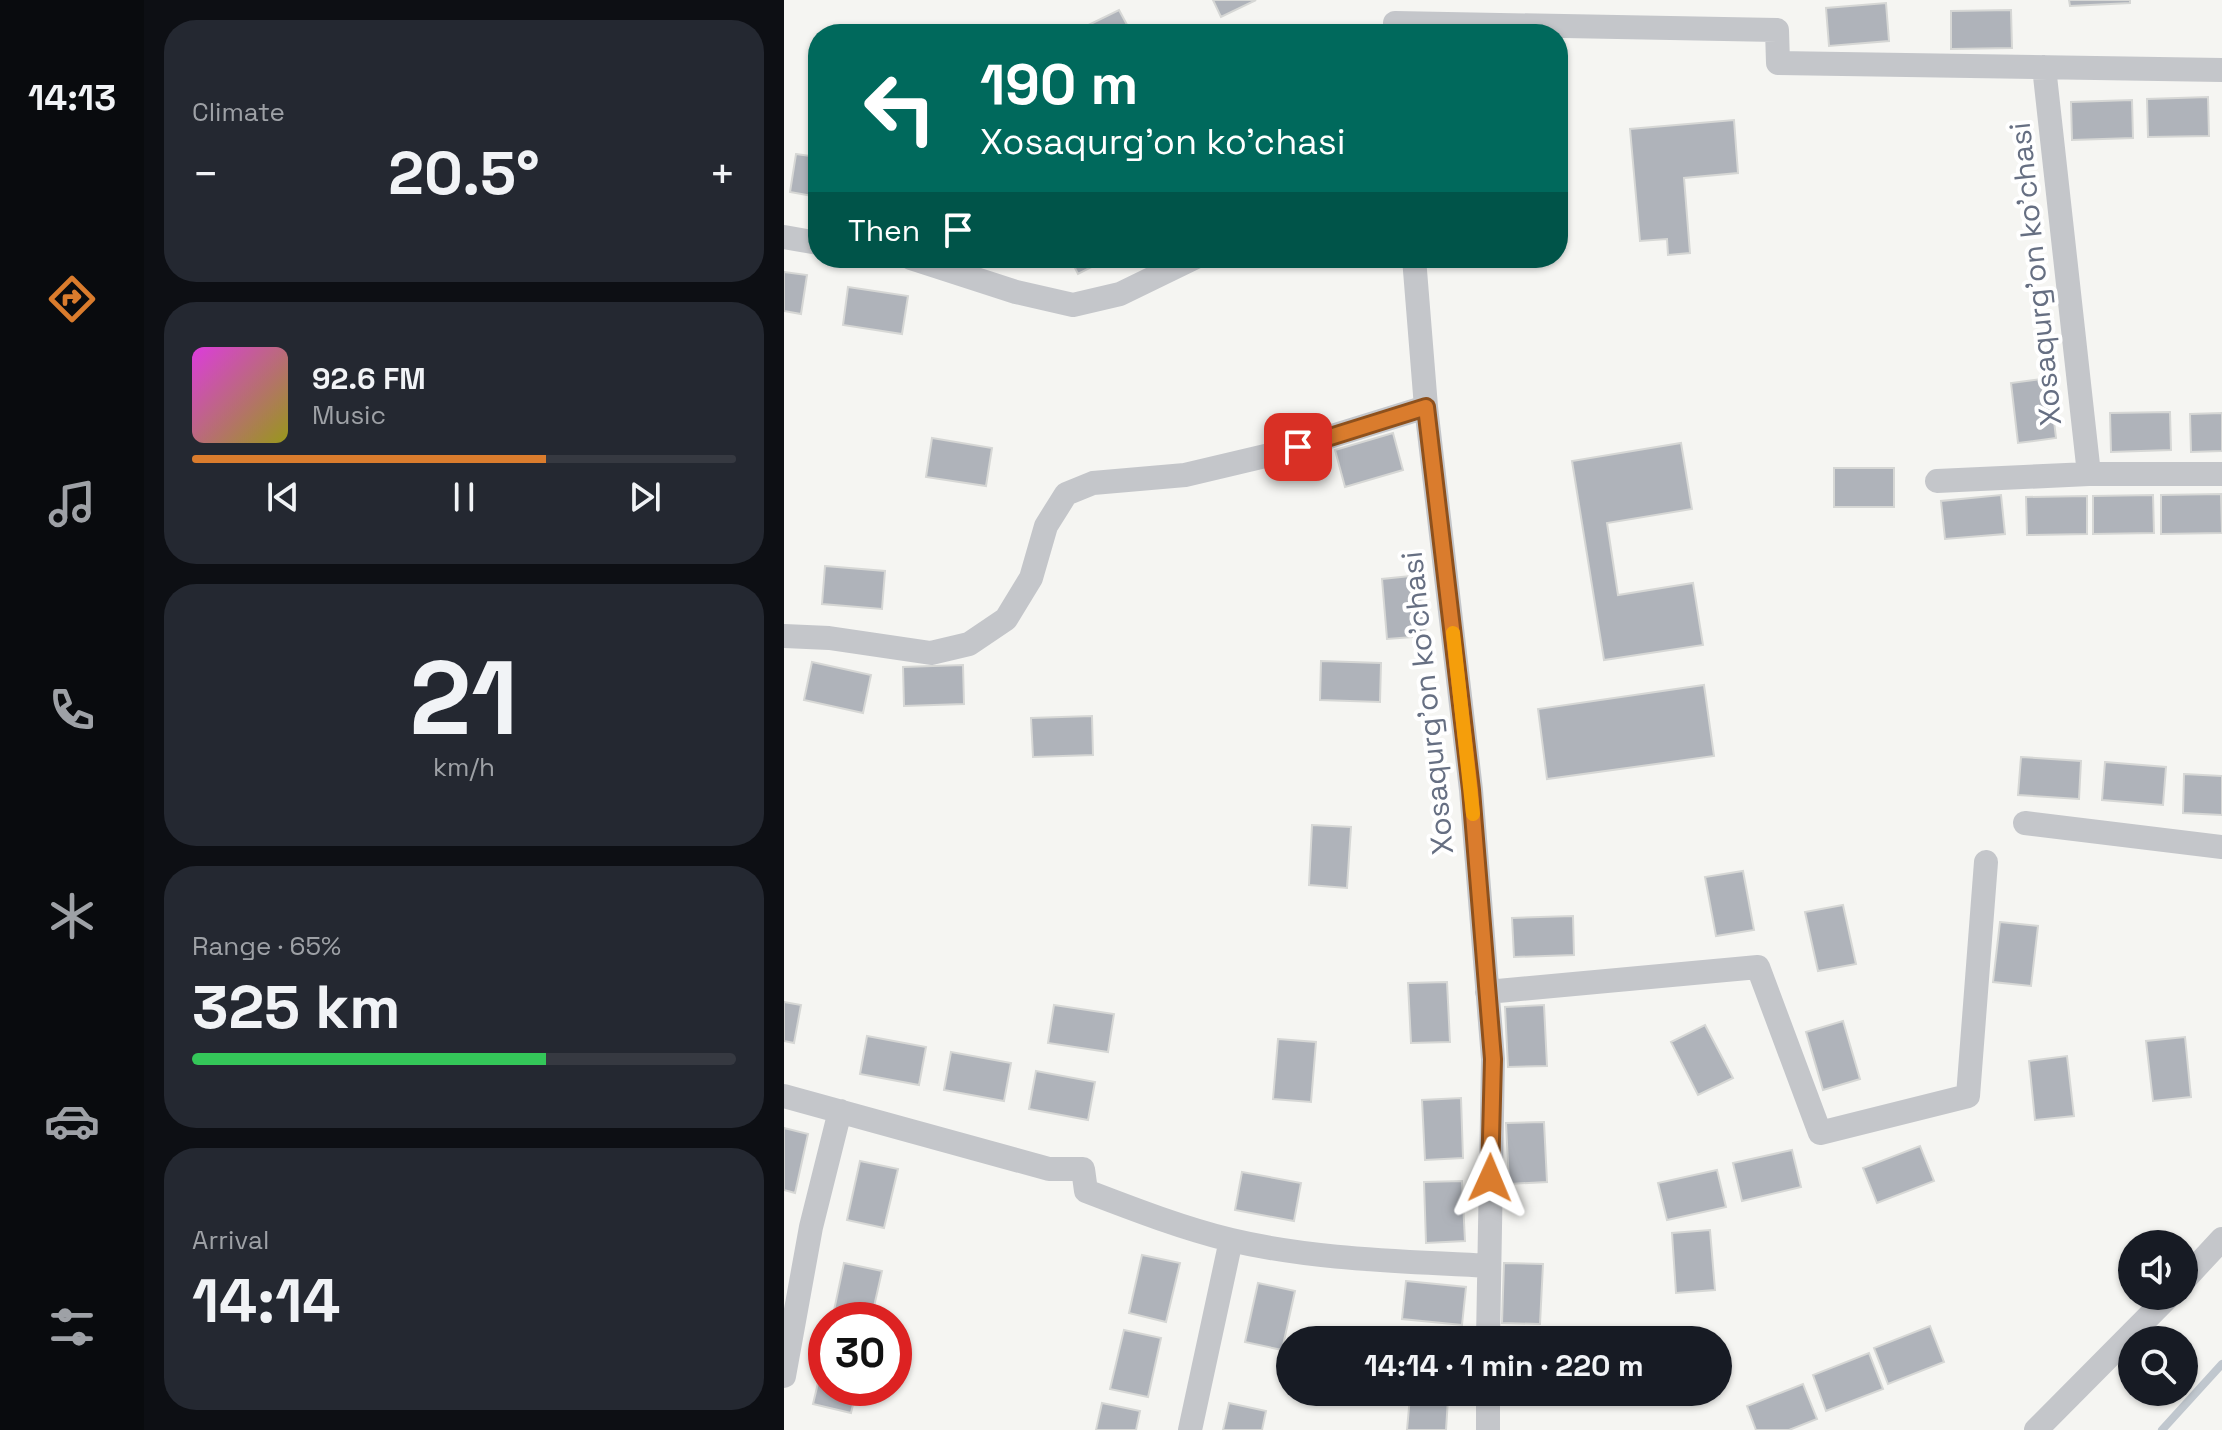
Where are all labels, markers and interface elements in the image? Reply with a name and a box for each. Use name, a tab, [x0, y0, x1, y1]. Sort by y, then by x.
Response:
text: 190 m	[980, 49, 1138, 120]
icon: left	[848, 56, 952, 160]
text: 14:13	[28, 75, 116, 121]
text: Climate	[192, 95, 285, 129]
text: Xosaqurg'on ko'chasi	[980, 119, 1346, 165]
street label: Xosaqurg'on ko'chasi	[2000, 120, 2070, 428]
text: 20.5°	[388, 135, 540, 212]
text: −	[192, 146, 219, 202]
text: +	[709, 146, 736, 202]
icon: arrive	[936, 208, 980, 252]
text: Then	[848, 211, 920, 250]
icon: directions	[44, 271, 100, 327]
text: 92.6 FM	[312, 359, 426, 398]
text: Music	[312, 398, 386, 432]
pin	[1264, 413, 1332, 481]
icon: arrive	[1276, 425, 1320, 469]
icon: previous	[261, 475, 305, 519]
icon: pause	[442, 475, 486, 519]
icon: next	[623, 475, 667, 519]
icon: music	[44, 476, 100, 532]
street label: Xosaqurg'on ko'chasi	[1392, 549, 1462, 857]
text: 21	[410, 632, 518, 764]
icon: phone	[44, 682, 100, 738]
text: km/h	[433, 750, 495, 784]
icon: climate	[44, 888, 100, 944]
text: Range · 65%	[192, 929, 341, 963]
text: 325 km	[192, 969, 400, 1046]
icon: car	[44, 1093, 100, 1149]
position arrow	[1448, 1136, 1532, 1220]
text: Arrival	[192, 1223, 269, 1257]
map controls	[2118, 1230, 2198, 1406]
button: sound	[2118, 1230, 2198, 1310]
text: 14:14	[192, 1263, 340, 1340]
icon: filters	[44, 1299, 100, 1355]
speed limit sign: 30	[808, 1302, 912, 1406]
button: search	[2118, 1326, 2198, 1406]
text: 14:14 · 1 min · 220 m	[1364, 1346, 1644, 1385]

